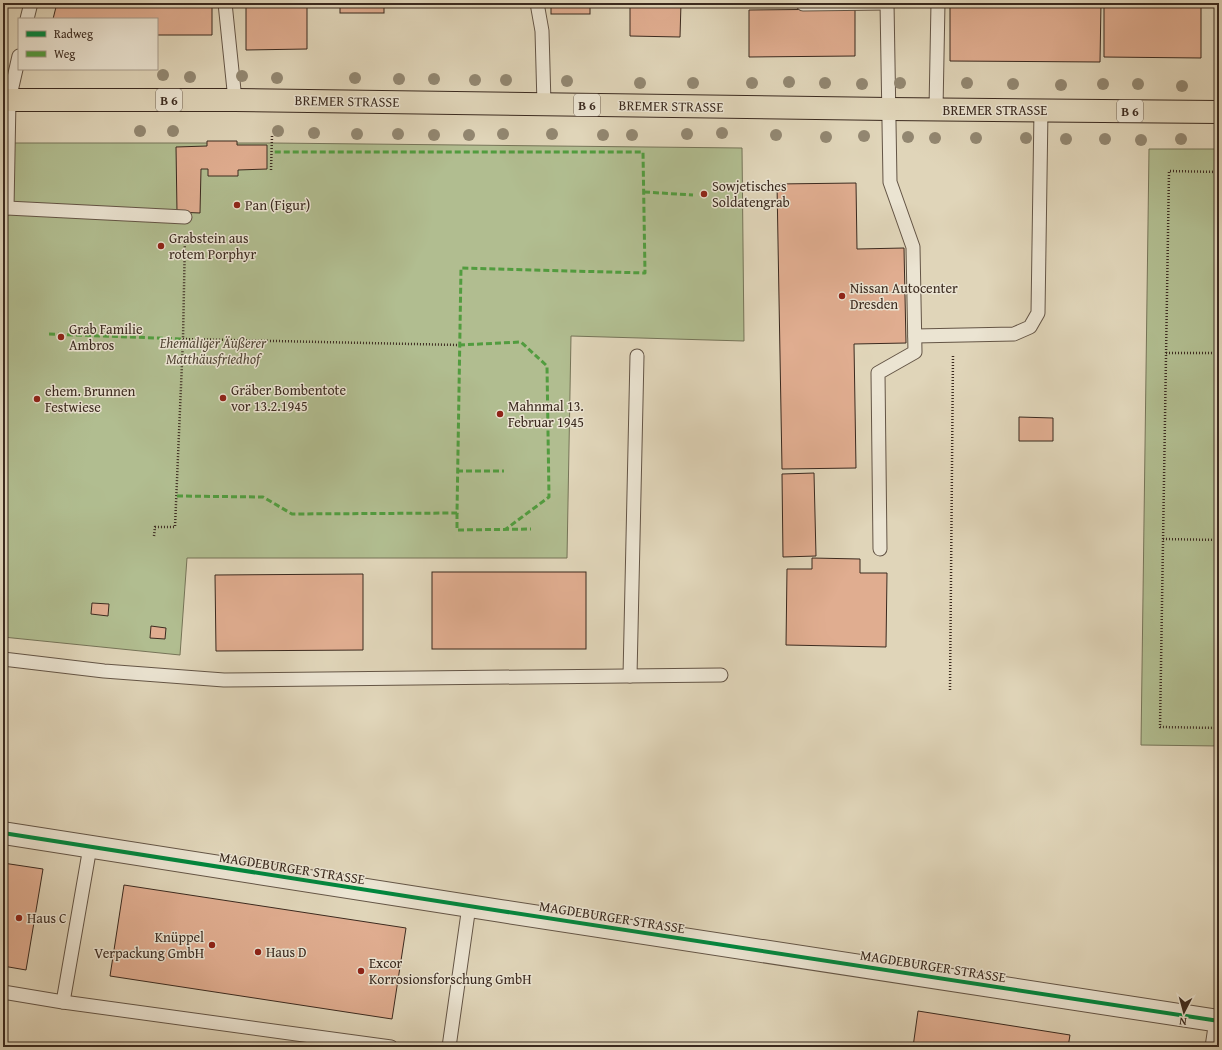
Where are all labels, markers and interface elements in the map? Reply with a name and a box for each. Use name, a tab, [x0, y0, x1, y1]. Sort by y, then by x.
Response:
legend	[18, 18, 158, 70]
text: Radweg	[54, 25, 93, 42]
text: Weg	[54, 45, 75, 62]
road number: B 6	[156, 89, 182, 111]
street label: BREMER STRASSE	[294, 90, 400, 112]
road number: B 6	[574, 94, 600, 116]
street label: BREMER STRASSE	[618, 95, 724, 117]
street label: BREMER STRASSE	[943, 100, 1047, 120]
road number: B 6	[1117, 100, 1143, 122]
place label: Sowjetisches Soldatengrab	[712, 176, 790, 212]
marker: Sowjetisches Soldatengrab	[699, 189, 709, 199]
place label: Pan (Figur)	[245, 195, 310, 215]
marker: Pan (Figur)	[232, 200, 242, 210]
place label: Grabstein aus rotem Porphyr	[169, 228, 257, 264]
marker: Grabstein aus rotem Porphyr	[156, 241, 166, 251]
place label: Nissan Autocenter Dresden	[850, 278, 958, 314]
marker: Nissan Autocenter Dresden	[837, 291, 847, 301]
place label: Grab Familie Ambros	[69, 319, 143, 355]
marker: Grab Familie Ambros	[56, 332, 66, 342]
park label: Ehemaliger Äußerer Matthäusfriedhof	[159, 333, 267, 369]
place label: Gräber Bombentote vor 13.2.1945	[231, 380, 347, 416]
place label: ehem. Brunnen Festwiese	[45, 381, 135, 417]
marker: Gräber Bombentote vor 13.2.1945	[218, 393, 228, 403]
marker: ehem. Brunnen Festwiese	[32, 394, 42, 404]
place label: Mahnmal 13. Februar 1945	[508, 396, 584, 432]
marker: Mahnmal 13. Februar 1945	[495, 409, 505, 419]
street label: MAGDEBURGER STRASSE	[218, 847, 366, 889]
street label: MAGDEBURGER STRASSE	[538, 896, 686, 938]
place label: Haus C	[27, 908, 67, 928]
marker: Haus C	[14, 913, 24, 923]
place label: Knüppel Verpackung GmbH	[94, 927, 204, 963]
marker: Knüppel Verpackung GmbH	[207, 940, 217, 950]
place label: Haus D	[266, 942, 307, 962]
street label: MAGDEBURGER STRASSE	[859, 945, 1007, 987]
marker: Haus D	[253, 947, 263, 957]
place label: Excor Korrosionsforschung GmbH	[369, 953, 531, 989]
marker: Excor Korrosionsforschung GmbH	[356, 966, 366, 976]
north arrow	[1164, 992, 1204, 1032]
text: N	[1178, 1014, 1187, 1030]

